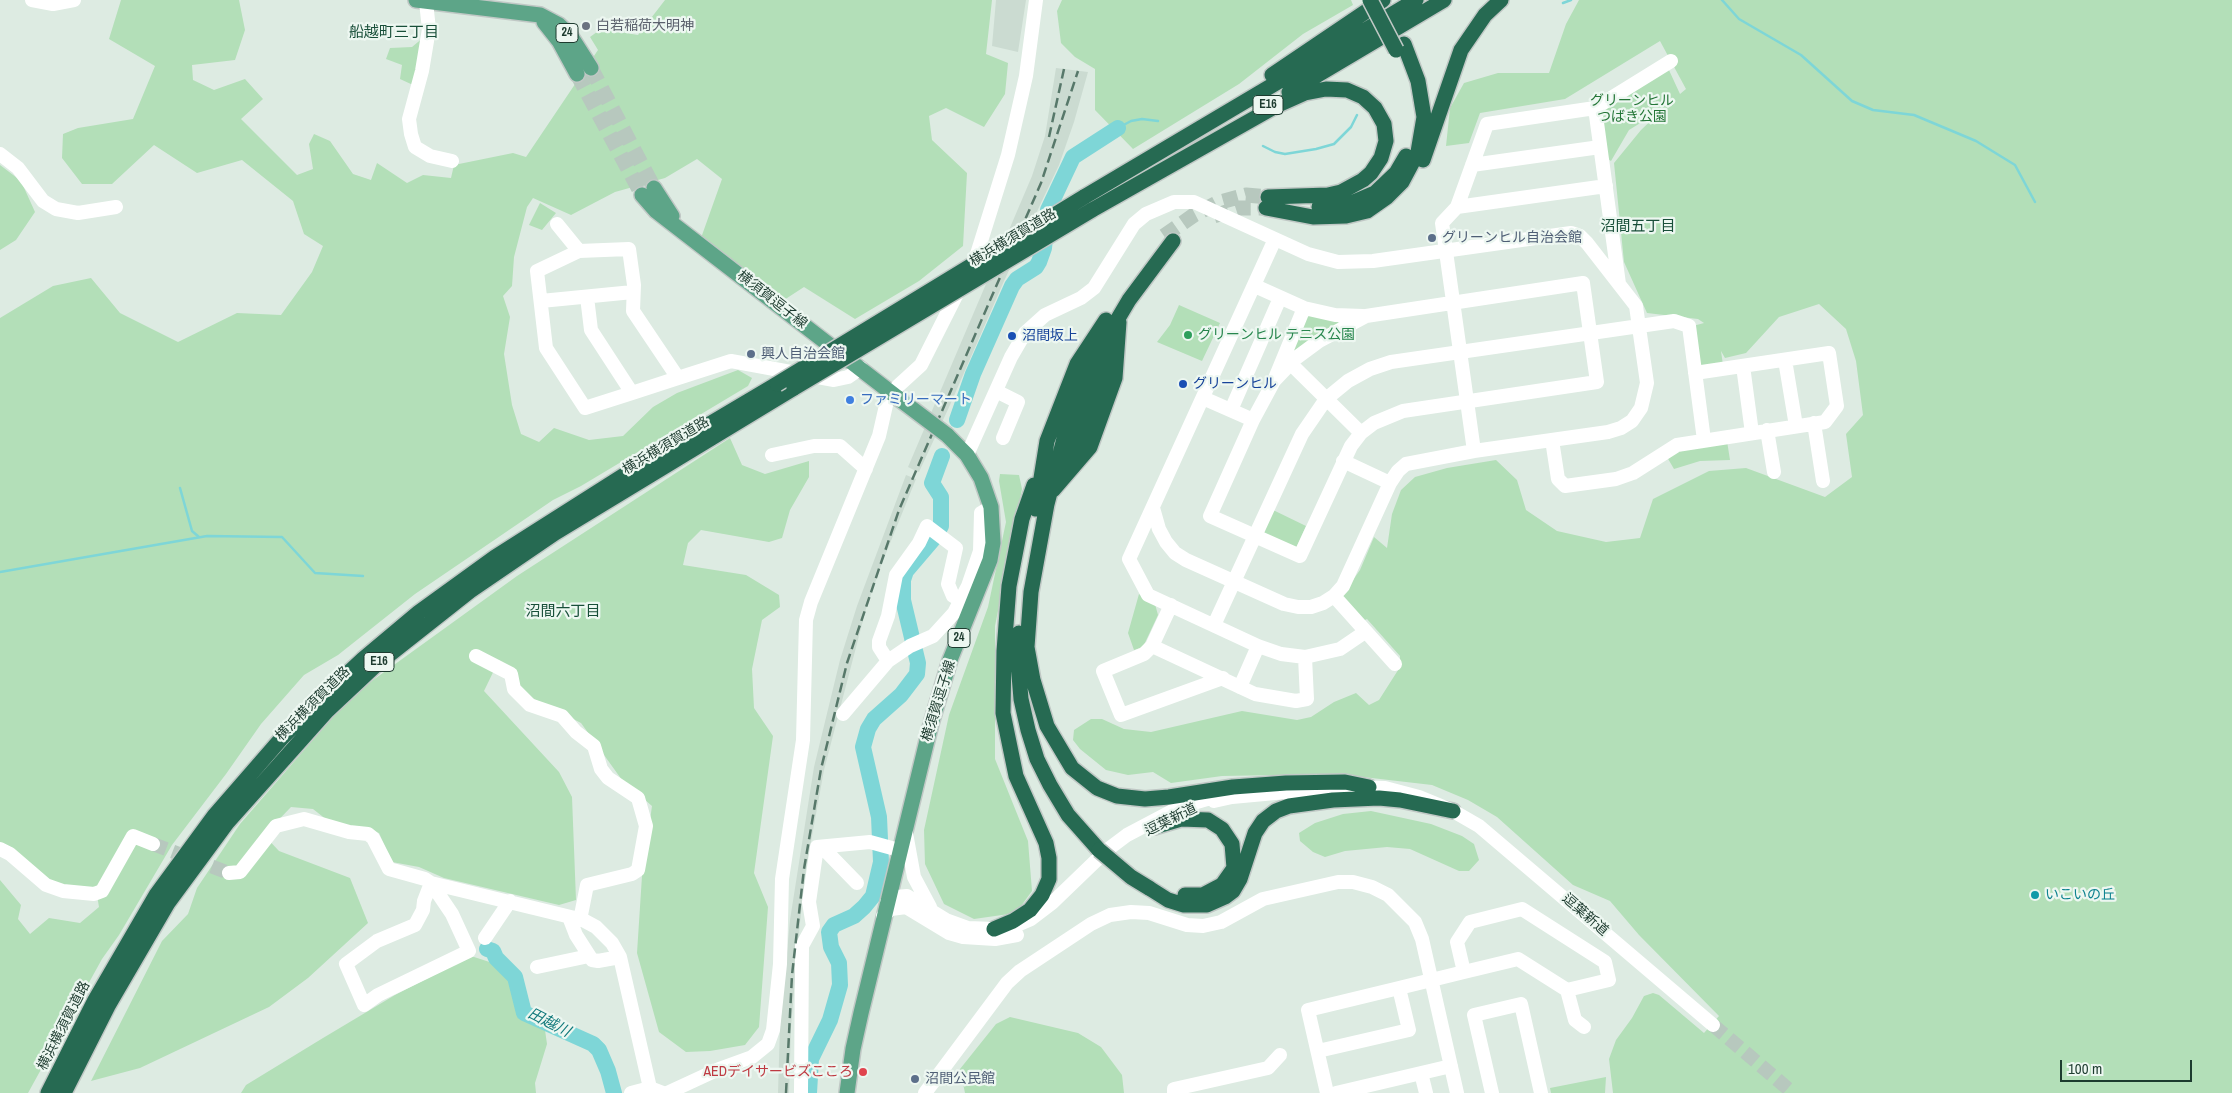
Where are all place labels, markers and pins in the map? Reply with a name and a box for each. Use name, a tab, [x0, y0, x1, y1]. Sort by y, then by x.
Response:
place label: 白若稲荷大明神	[596, 18, 694, 34]
marker: 白若稲荷大明神	[580, 20, 592, 32]
place label: グリーンヒル自治会館	[1442, 230, 1582, 246]
marker: グリーンヒル自治会館	[1426, 232, 1438, 244]
place label: グリーンヒル テニス公園	[1198, 327, 1355, 343]
place label: 沼間坂上	[1022, 328, 1078, 344]
marker: グリーンヒル テニス公園	[1182, 329, 1194, 341]
marker: 沼間坂上	[1006, 330, 1018, 342]
place label: 興人自治会館	[761, 346, 845, 362]
marker: 興人自治会館	[745, 348, 757, 360]
place label: グリーンヒル	[1193, 376, 1277, 392]
marker: グリーンヒル	[1177, 378, 1189, 390]
place label: ファミリーマート	[860, 392, 972, 408]
marker: ファミリーマート	[844, 394, 856, 406]
place label: いこいの丘	[2045, 887, 2115, 903]
marker: いこいの丘	[2029, 889, 2041, 901]
place label: AEDデイサービズこころ	[703, 1064, 853, 1080]
marker: AEDデイサービズこころ	[857, 1066, 869, 1078]
place label: 沼間公民館	[925, 1071, 995, 1087]
marker: 沼間公民館	[909, 1073, 921, 1085]

